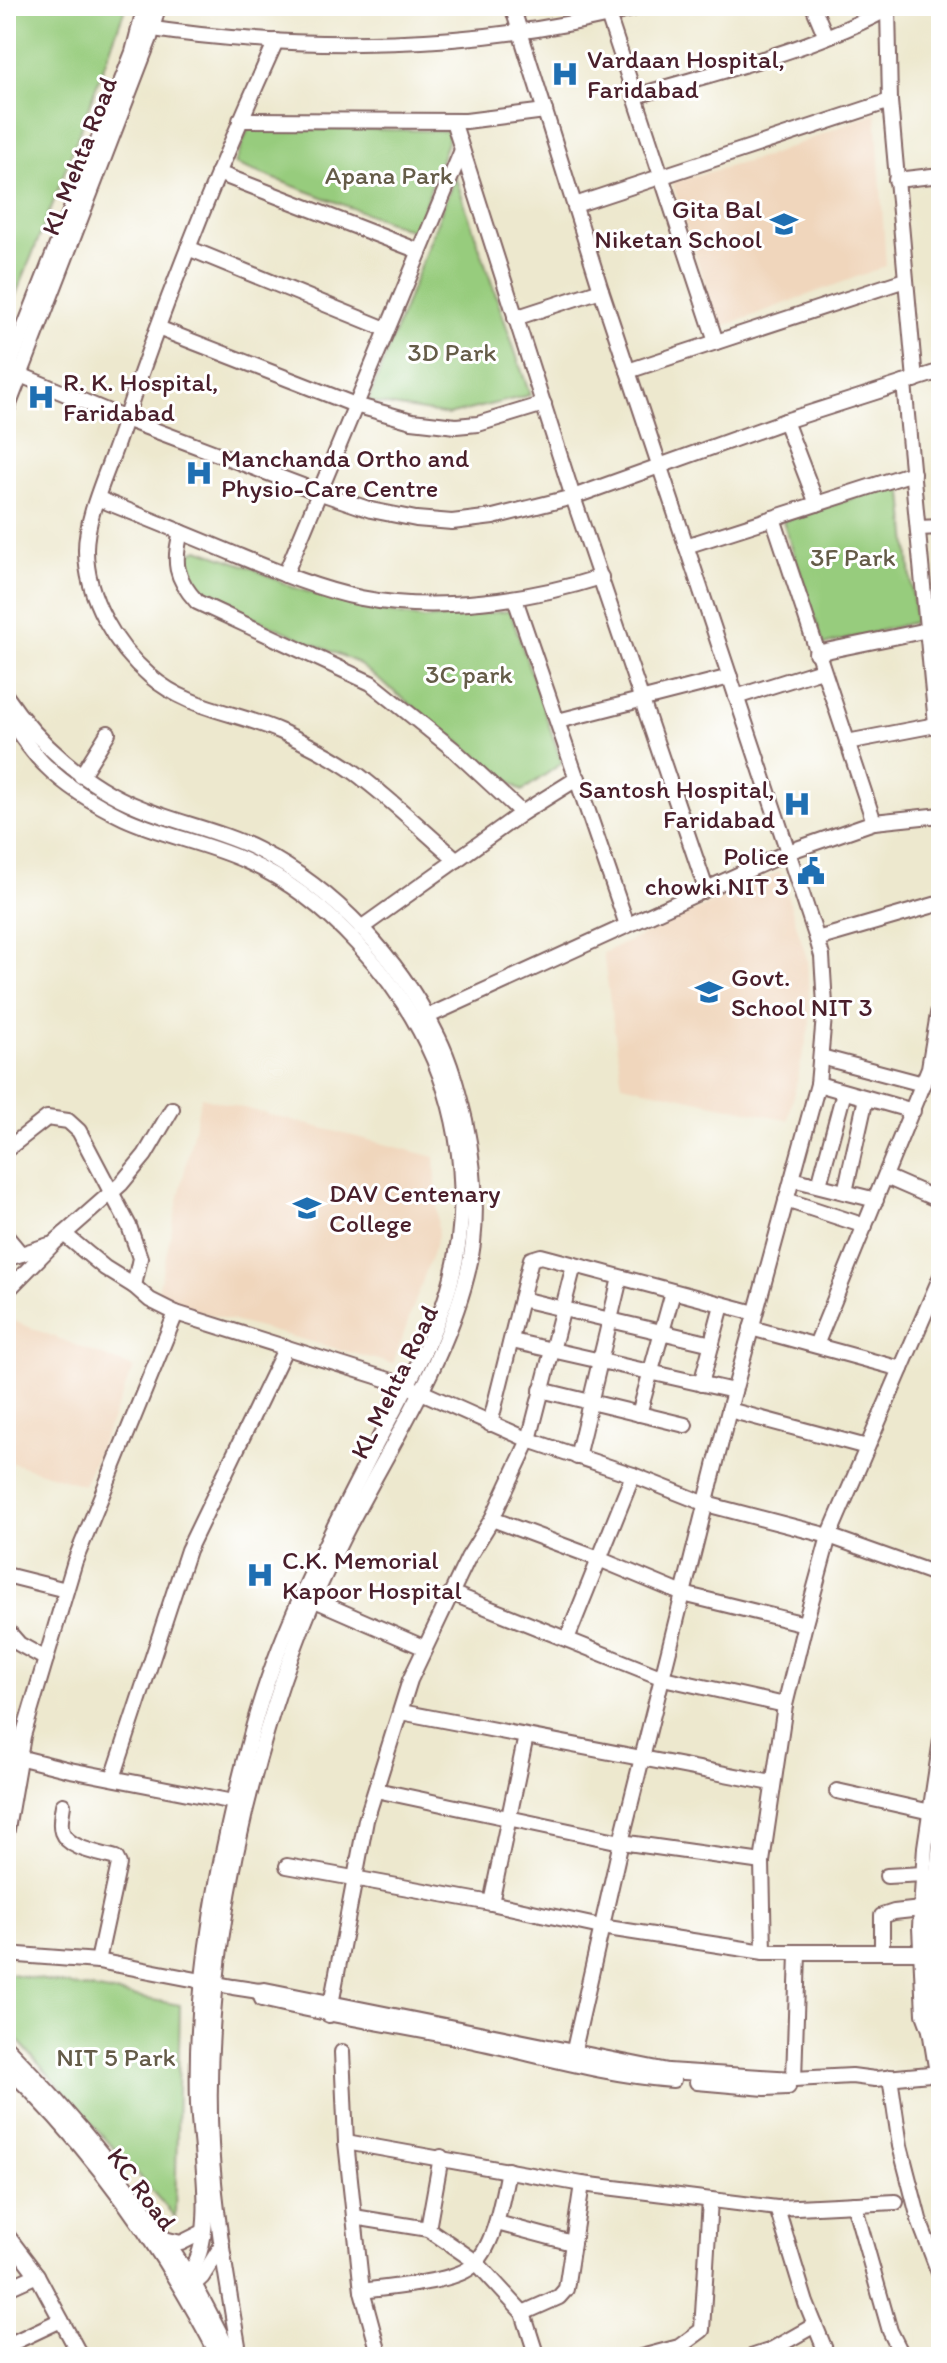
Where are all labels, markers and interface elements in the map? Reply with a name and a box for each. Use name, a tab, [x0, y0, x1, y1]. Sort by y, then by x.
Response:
place label: Vardaan Hospital, Faridabad	[587, 43, 785, 105]
hospital icon: Vardaan Hospital, Faridabad	[550, 59, 580, 89]
street label: KL Mehta Road	[34, 72, 124, 240]
park label: Apana Park	[325, 159, 454, 191]
place label: Gita Bal Niketan School	[594, 193, 762, 255]
school or university icon: Gita Bal Niketan School	[769, 209, 799, 239]
park label: 3D Park	[407, 336, 497, 368]
place label: R. K. Hospital, Faridabad	[63, 366, 219, 428]
hospital icon: R. K. Hospital, Faridabad	[26, 382, 56, 412]
place label: Manchanda Ortho and Physio-Care Centre	[221, 442, 470, 504]
hospital icon: Manchanda Ortho and Physio-Care Centre	[184, 458, 214, 488]
park label: 3F Park	[810, 541, 896, 573]
park label: 3C park	[425, 658, 513, 690]
place label: Santosh Hospital, Faridabad	[578, 773, 776, 835]
hospital icon: Santosh Hospital, Faridabad	[782, 789, 812, 819]
place label: Police chowki NIT 3	[645, 840, 789, 902]
public building icon: Police chowki NIT 3	[796, 856, 826, 886]
place label: Govt. School NIT 3	[731, 961, 873, 1023]
school or university icon: Govt. School NIT 3	[694, 977, 724, 1007]
place label: DAV Centenary College	[329, 1177, 500, 1239]
school or university icon: DAV Centenary College	[292, 1193, 322, 1223]
street label: KL Mehta Road	[343, 1300, 445, 1464]
place label: C.K. Memorial Kapoor Hospital	[282, 1544, 462, 1606]
hospital icon: C.K. Memorial Kapoor Hospital	[245, 1560, 275, 1590]
park label: NIT 5 Park	[56, 2041, 176, 2073]
street label: KC Road	[100, 2141, 184, 2237]

